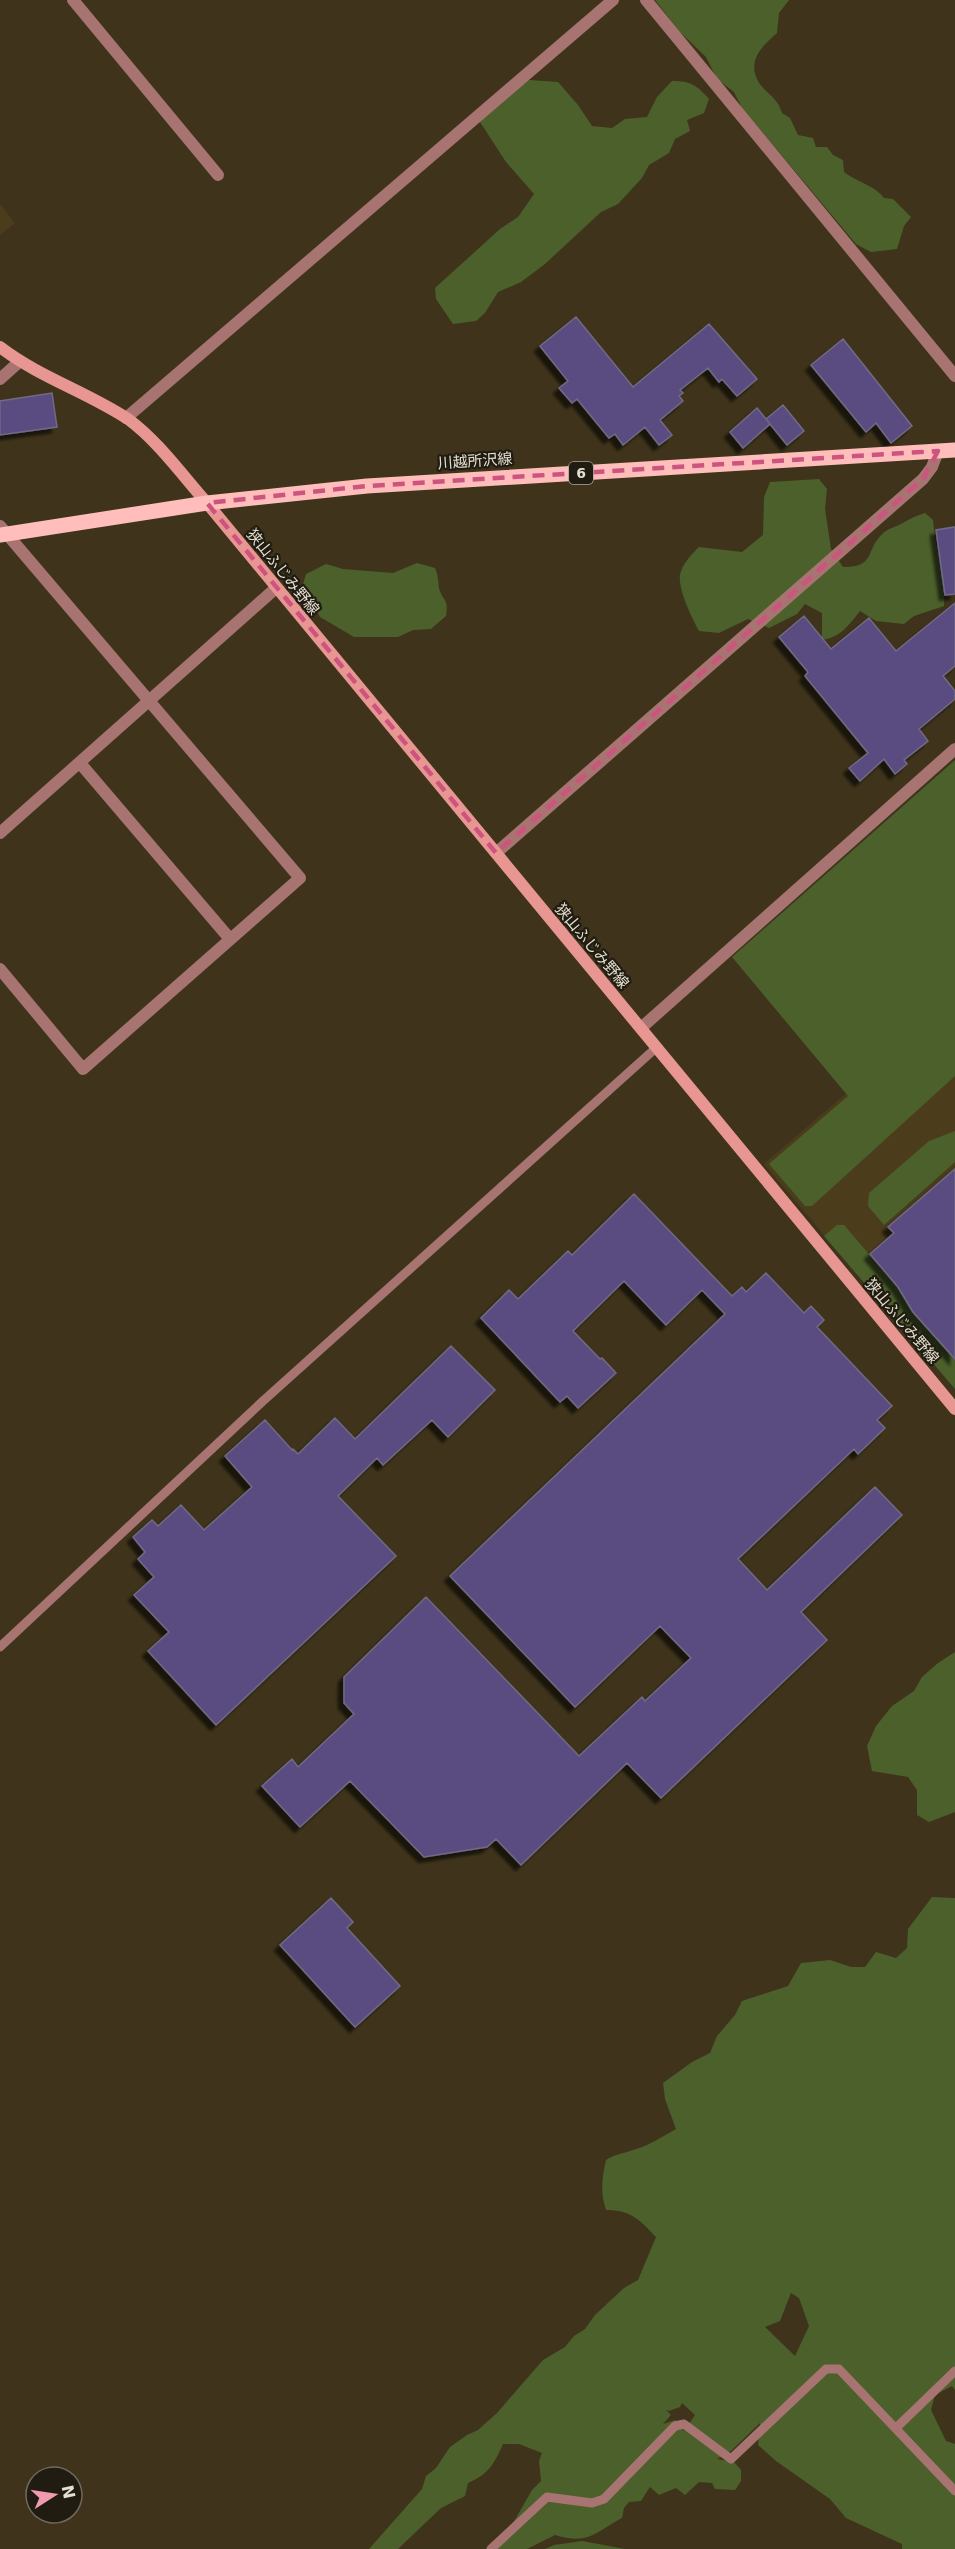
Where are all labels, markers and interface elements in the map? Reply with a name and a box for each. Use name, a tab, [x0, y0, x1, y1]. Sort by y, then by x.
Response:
street label: 川越所沢線	[437, 449, 513, 473]
road number: 6	[569, 462, 593, 484]
street label: 狭山ふじみ野線	[243, 526, 323, 618]
street label: 狭山ふじみ野線	[551, 900, 633, 992]
street label: 狭山ふじみ野線	[861, 1275, 943, 1367]
north arrow	[24, 2465, 84, 2525]
text: N	[57, 2483, 79, 2501]

